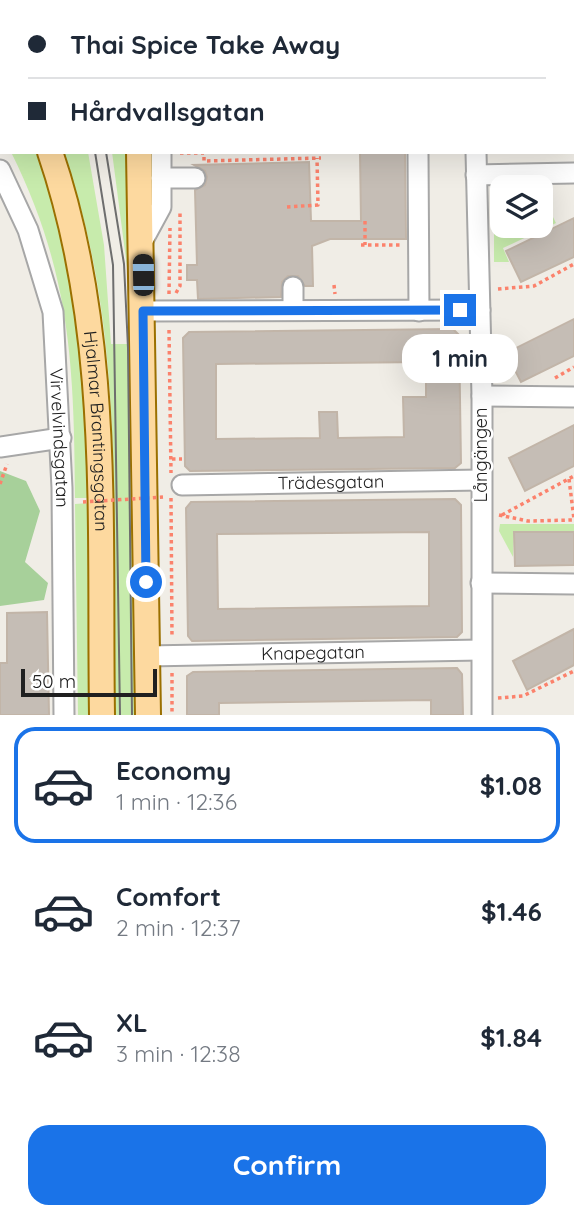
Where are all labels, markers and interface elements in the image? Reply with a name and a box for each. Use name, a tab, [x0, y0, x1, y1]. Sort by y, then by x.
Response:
text: Thai Spice Take Away	[70, 28, 340, 61]
text: Hårdvallsgatan	[70, 95, 265, 128]
map controls	[490, 175, 553, 238]
button: layers	[490, 175, 553, 238]
car	[133, 254, 154, 296]
route end	[444, 294, 476, 326]
street label: Hjalmar Brantingsgatan	[79, 329, 113, 532]
callout: 1 min	[402, 334, 518, 384]
text: 1 min	[432, 344, 488, 373]
street label: Virvelvindsgatan	[45, 368, 74, 508]
street label: Långängen	[469, 408, 492, 502]
street label: Trädesgatan	[278, 470, 384, 494]
route start	[130, 566, 162, 598]
street label: Knapegatan	[261, 640, 365, 665]
scale bar	[21, 666, 158, 698]
text: 50 m	[32, 669, 76, 693]
icon: car	[32, 754, 95, 817]
text: Economy	[116, 754, 231, 787]
text: $1.08	[480, 769, 542, 802]
text: 1 min · 12:36	[116, 787, 237, 816]
icon: car	[32, 880, 95, 943]
text: Comfort	[116, 880, 221, 913]
text: $1.46	[481, 895, 542, 928]
text: 2 min · 12:37	[116, 913, 241, 942]
icon: car	[32, 1006, 95, 1069]
text: XL	[116, 1006, 148, 1039]
text: $1.84	[480, 1021, 542, 1054]
text: 3 min · 12:38	[116, 1039, 241, 1068]
button: Confirm	[28, 1125, 546, 1205]

